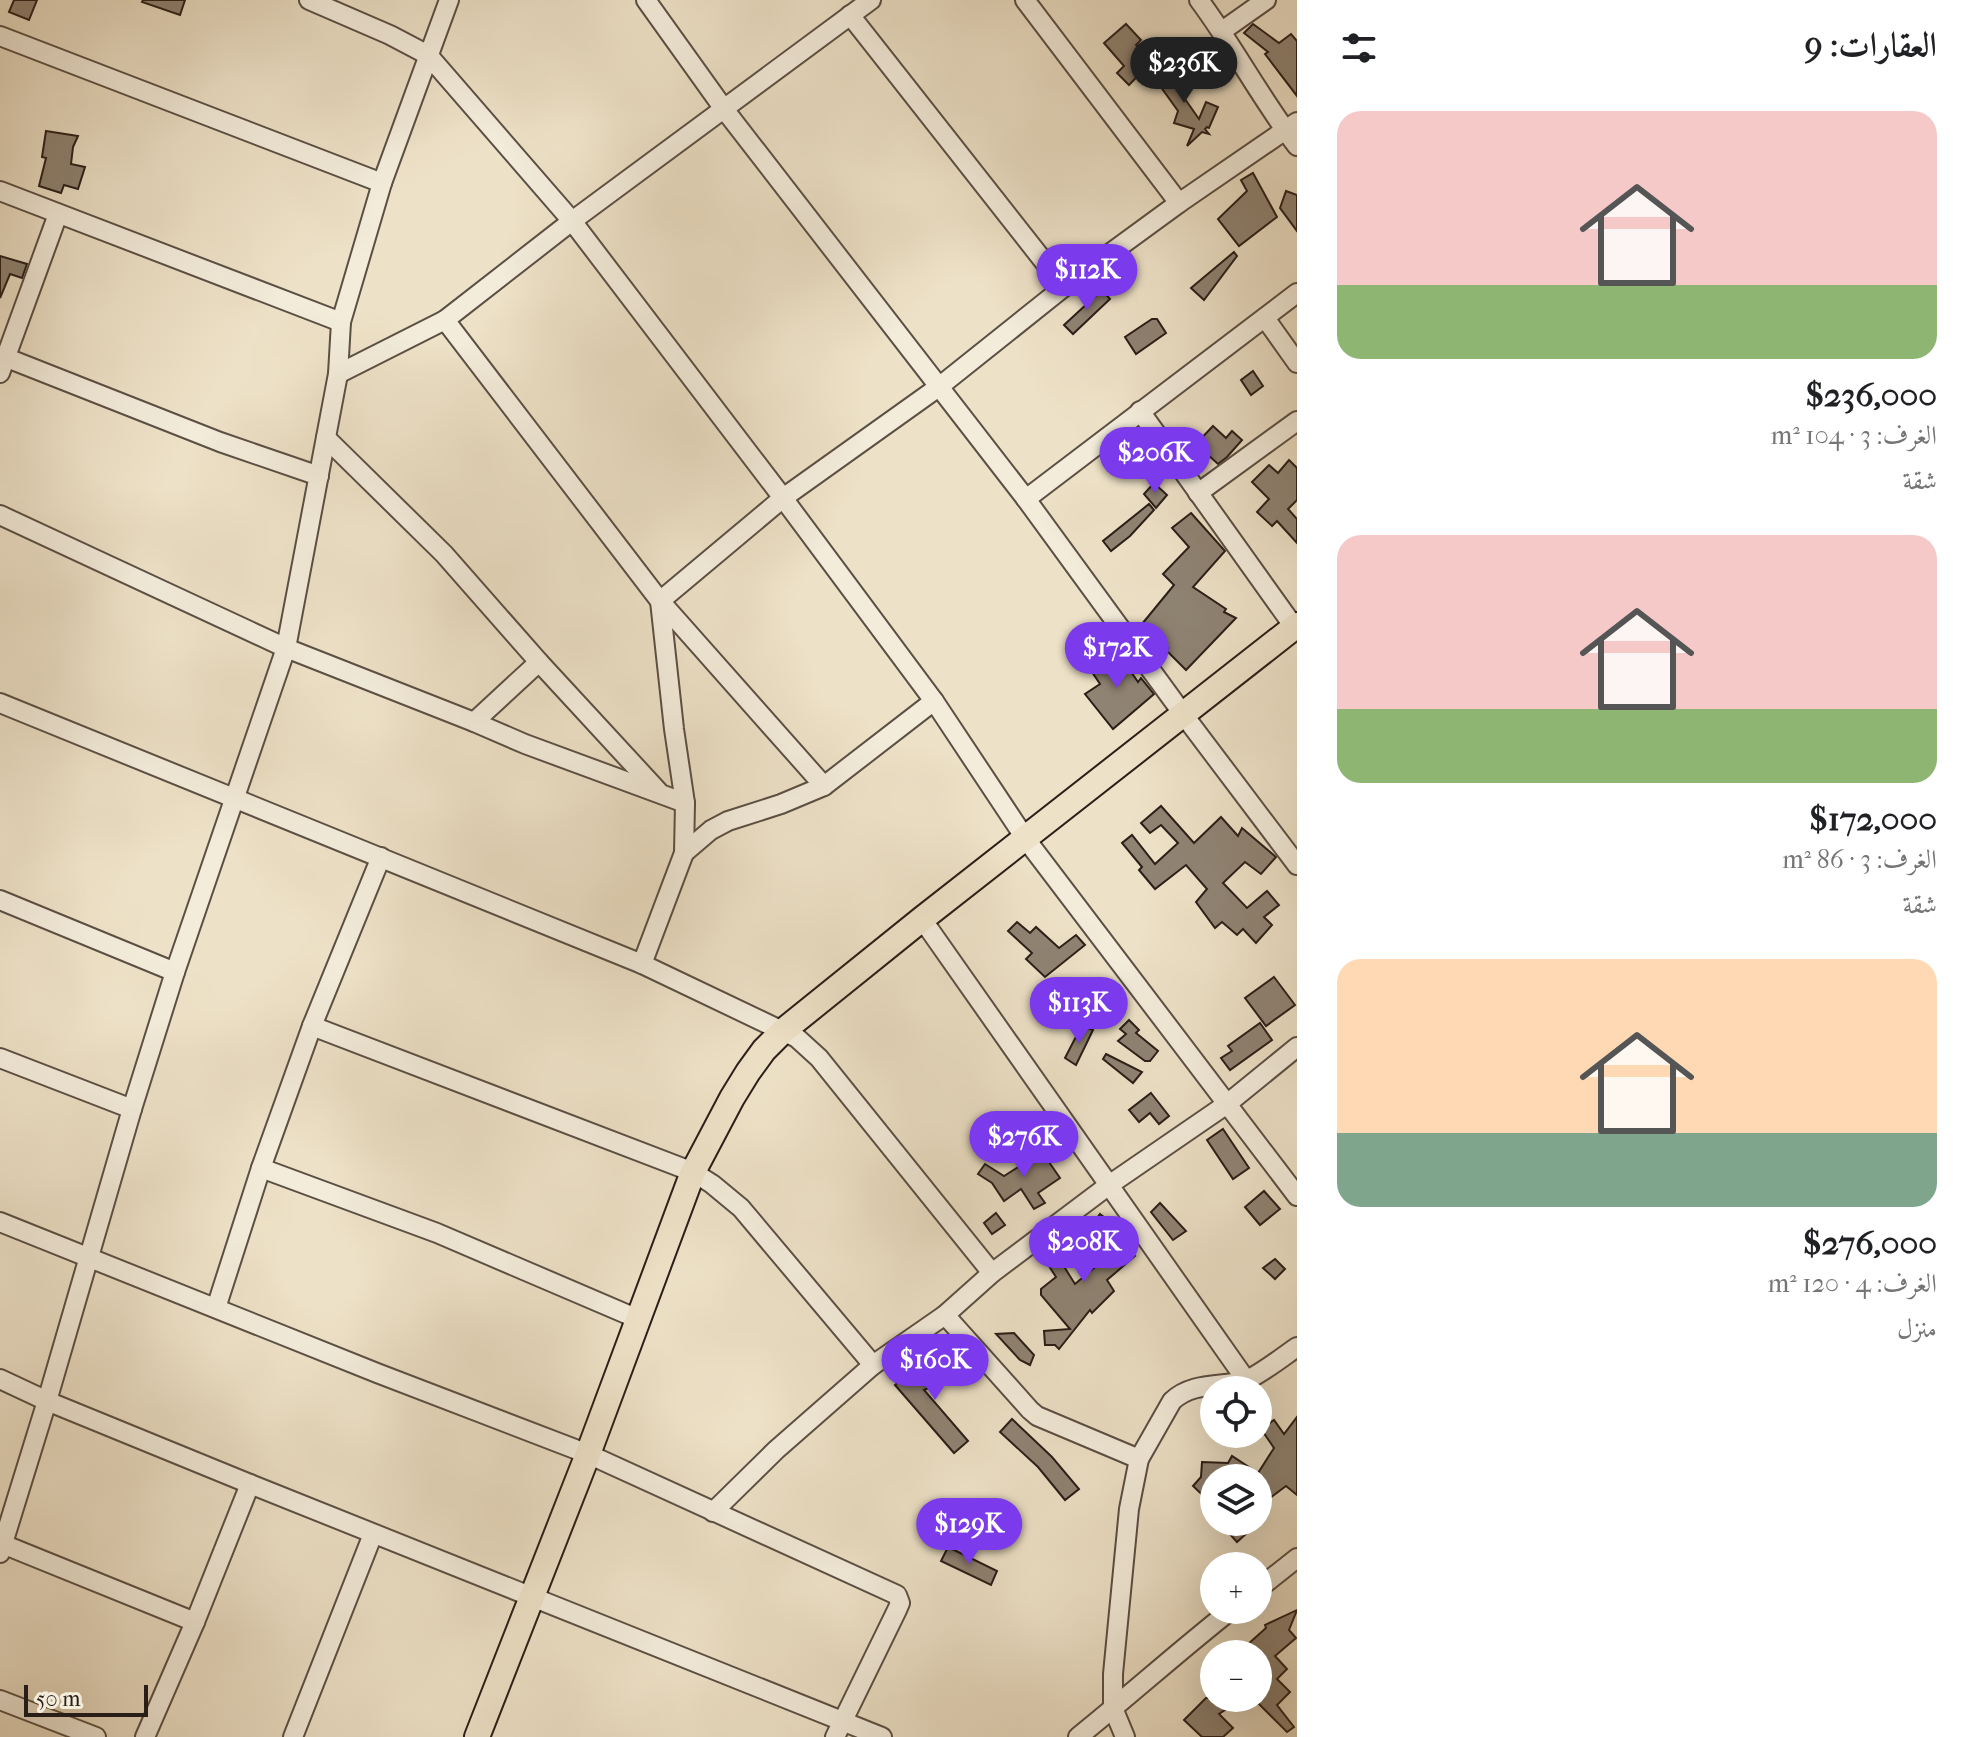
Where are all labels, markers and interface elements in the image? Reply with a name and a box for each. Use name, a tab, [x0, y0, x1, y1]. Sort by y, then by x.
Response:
text: العقارات: 9	[1805, 25, 1937, 65]
icon: filters	[1337, 26, 1381, 70]
pin: $236K	[1128, 37, 1240, 105]
text: $236K	[1148, 47, 1220, 78]
icon: home	[1565, 163, 1709, 307]
pin: $112K	[1031, 244, 1143, 312]
text: $112K	[1054, 254, 1120, 285]
text: $236,000	[1805, 375, 1937, 415]
text: الغرف: 3 · 104 m²	[1771, 420, 1937, 451]
pin: $206K	[1099, 427, 1211, 495]
text: $206K	[1117, 437, 1193, 468]
text: شقة	[1903, 465, 1937, 496]
icon: home	[1565, 587, 1709, 731]
pin: $172K	[1061, 622, 1173, 690]
text: $172K	[1083, 632, 1151, 663]
text: $172,000	[1809, 799, 1937, 839]
text: الغرف: 3 · 86 m²	[1782, 844, 1937, 875]
text: شقة	[1903, 889, 1937, 920]
pin: $113K	[1023, 977, 1135, 1045]
text: $113K	[1048, 987, 1110, 1018]
icon: home	[1565, 1011, 1709, 1155]
pin: $276K	[968, 1111, 1080, 1179]
text: $276K	[987, 1121, 1061, 1152]
pin: $208K	[1028, 1216, 1140, 1284]
text: $276,000	[1803, 1223, 1937, 1263]
text: $208K	[1047, 1226, 1121, 1257]
text: الغرف: 4 · 120 m²	[1768, 1268, 1937, 1299]
text: منزل	[1897, 1313, 1937, 1344]
pin: $160K	[879, 1334, 991, 1402]
text: $160K	[900, 1344, 970, 1375]
map controls	[1200, 1376, 1272, 1712]
button: locate	[1200, 1376, 1272, 1448]
button: layers	[1200, 1464, 1272, 1536]
pin: $129K	[913, 1498, 1025, 1566]
text: $129K	[934, 1508, 1004, 1539]
button: +	[1200, 1552, 1272, 1624]
button: −	[1200, 1640, 1272, 1712]
scale bar	[24, 1681, 148, 1717]
text: 50 m	[36, 1686, 81, 1712]

